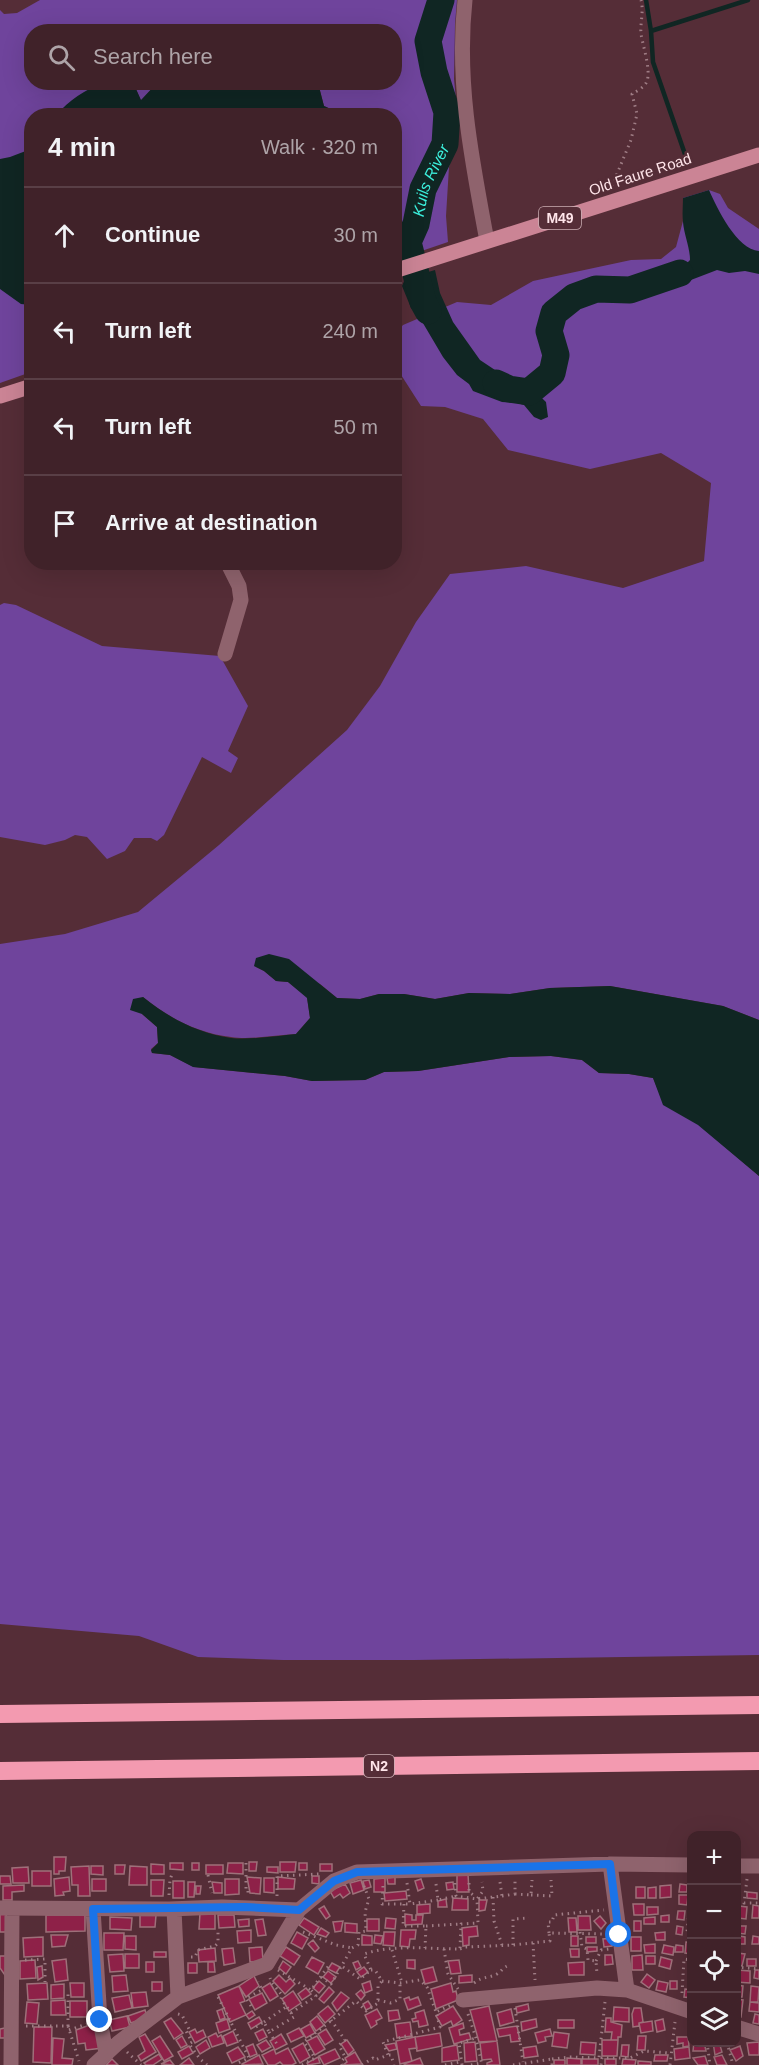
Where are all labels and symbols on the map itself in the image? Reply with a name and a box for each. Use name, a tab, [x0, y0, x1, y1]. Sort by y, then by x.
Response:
water label: Kuils River	[409, 141, 452, 218]
street label: Old Faure Road	[587, 149, 693, 199]
road number: M49	[539, 207, 581, 229]
road number: N2	[364, 1755, 394, 1777]
route start	[605, 1921, 631, 1947]
route end	[86, 2006, 112, 2032]

